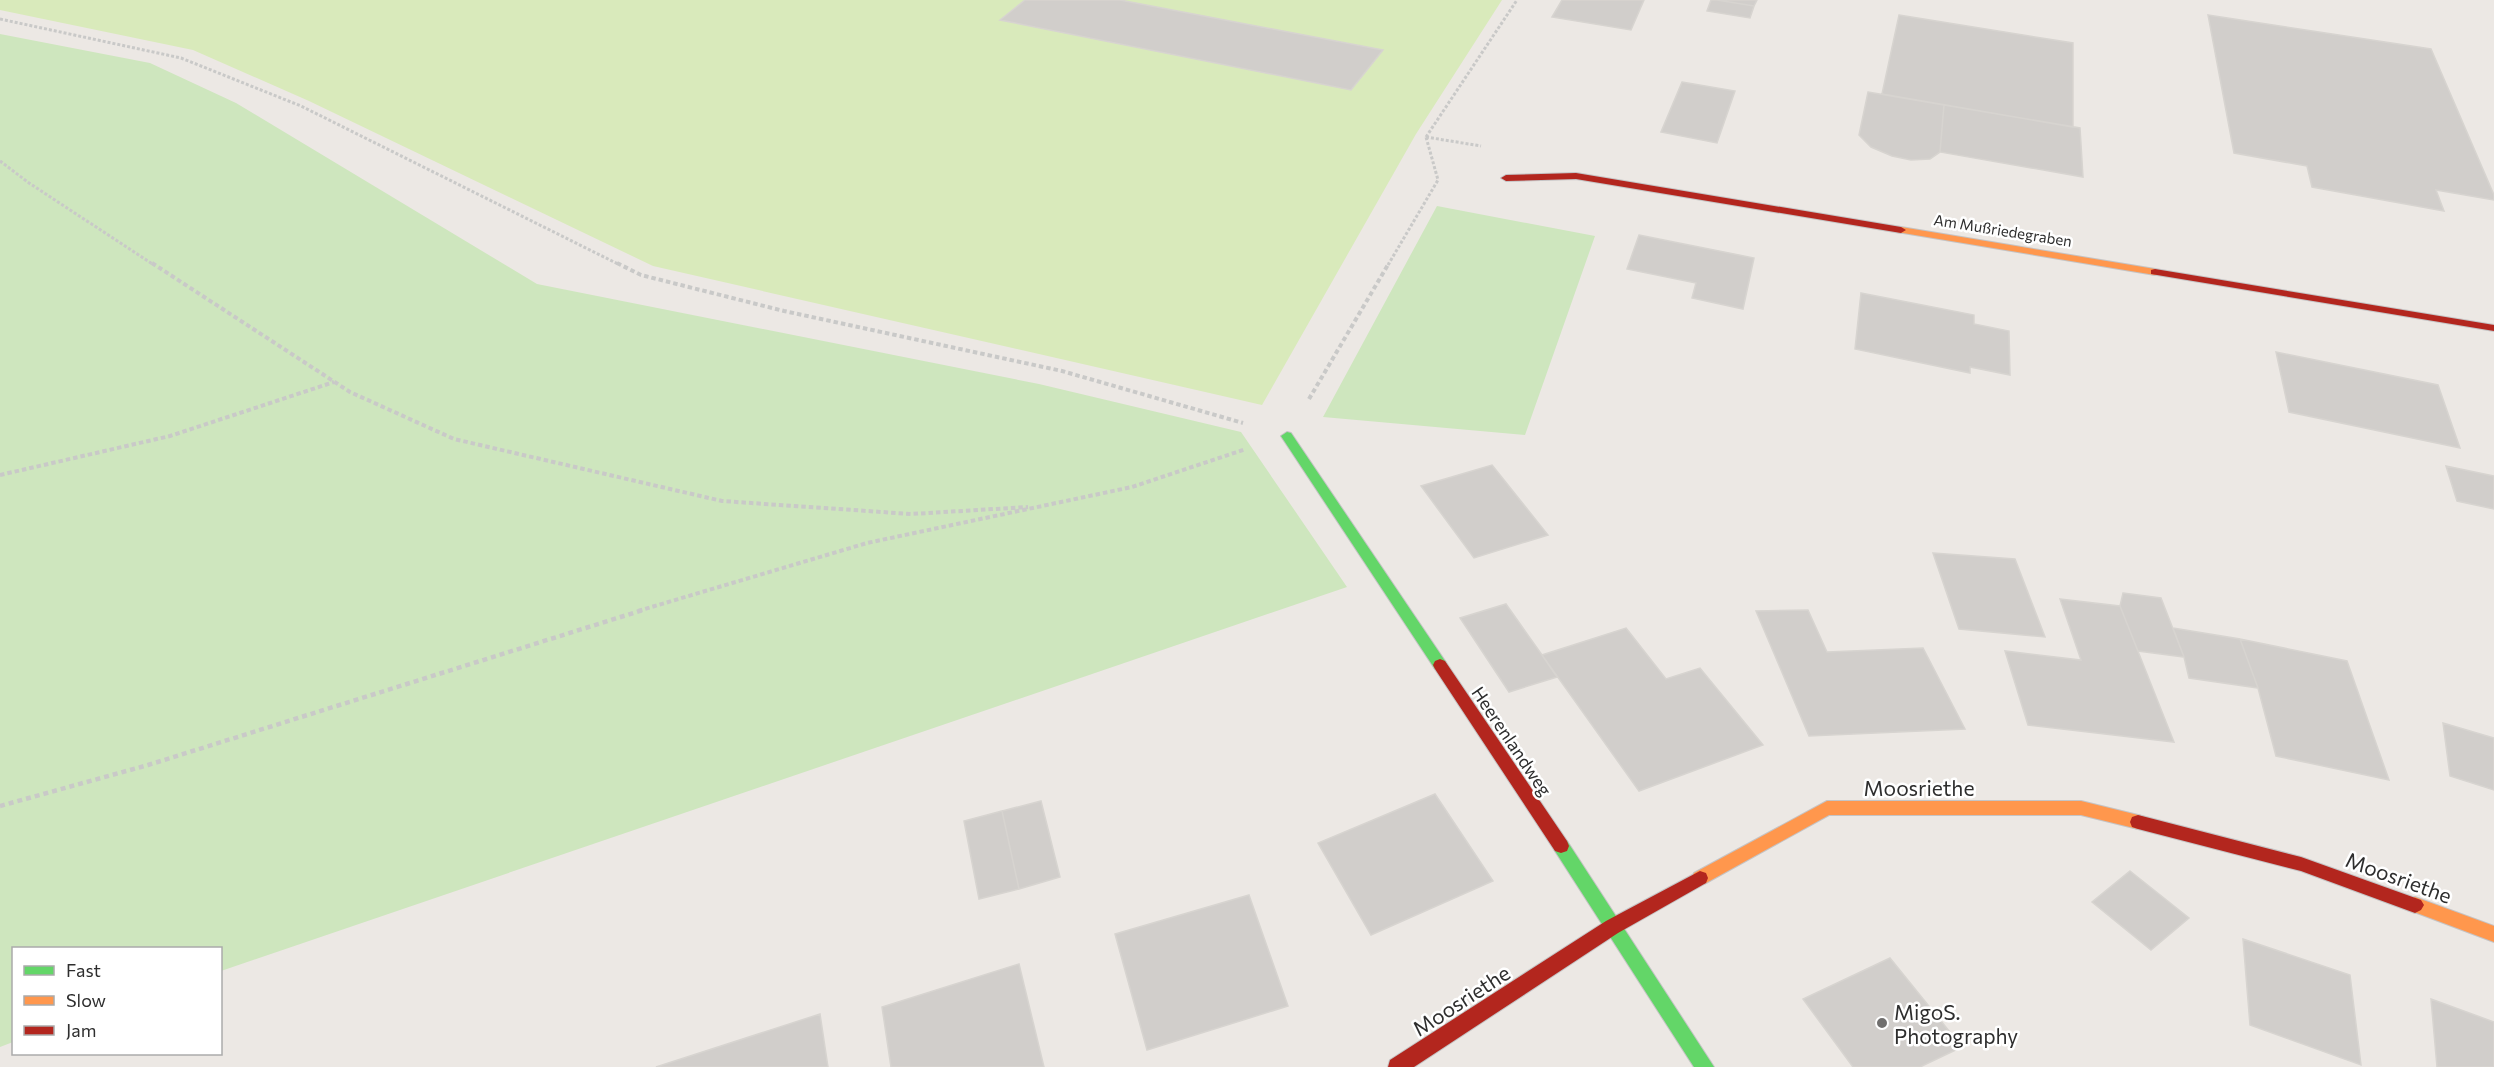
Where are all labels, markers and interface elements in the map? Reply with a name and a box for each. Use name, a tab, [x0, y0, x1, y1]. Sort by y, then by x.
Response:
street label: Am Mußriedegraben	[1933, 210, 2073, 250]
street label: Heerenlandweg	[1467, 682, 1557, 800]
street label: Moosriethe	[1864, 775, 1974, 800]
street label: Moosriethe	[2343, 846, 2455, 908]
legend	[12, 947, 222, 1055]
text: Fast	[66, 959, 101, 981]
street label: Moosriethe	[1408, 959, 1514, 1041]
text: Slow	[66, 989, 106, 1011]
place label: MigoS. Photography	[1894, 999, 2018, 1048]
marker: MigoS. Photography	[1875, 1016, 1889, 1030]
text: Jam	[66, 1019, 96, 1041]

